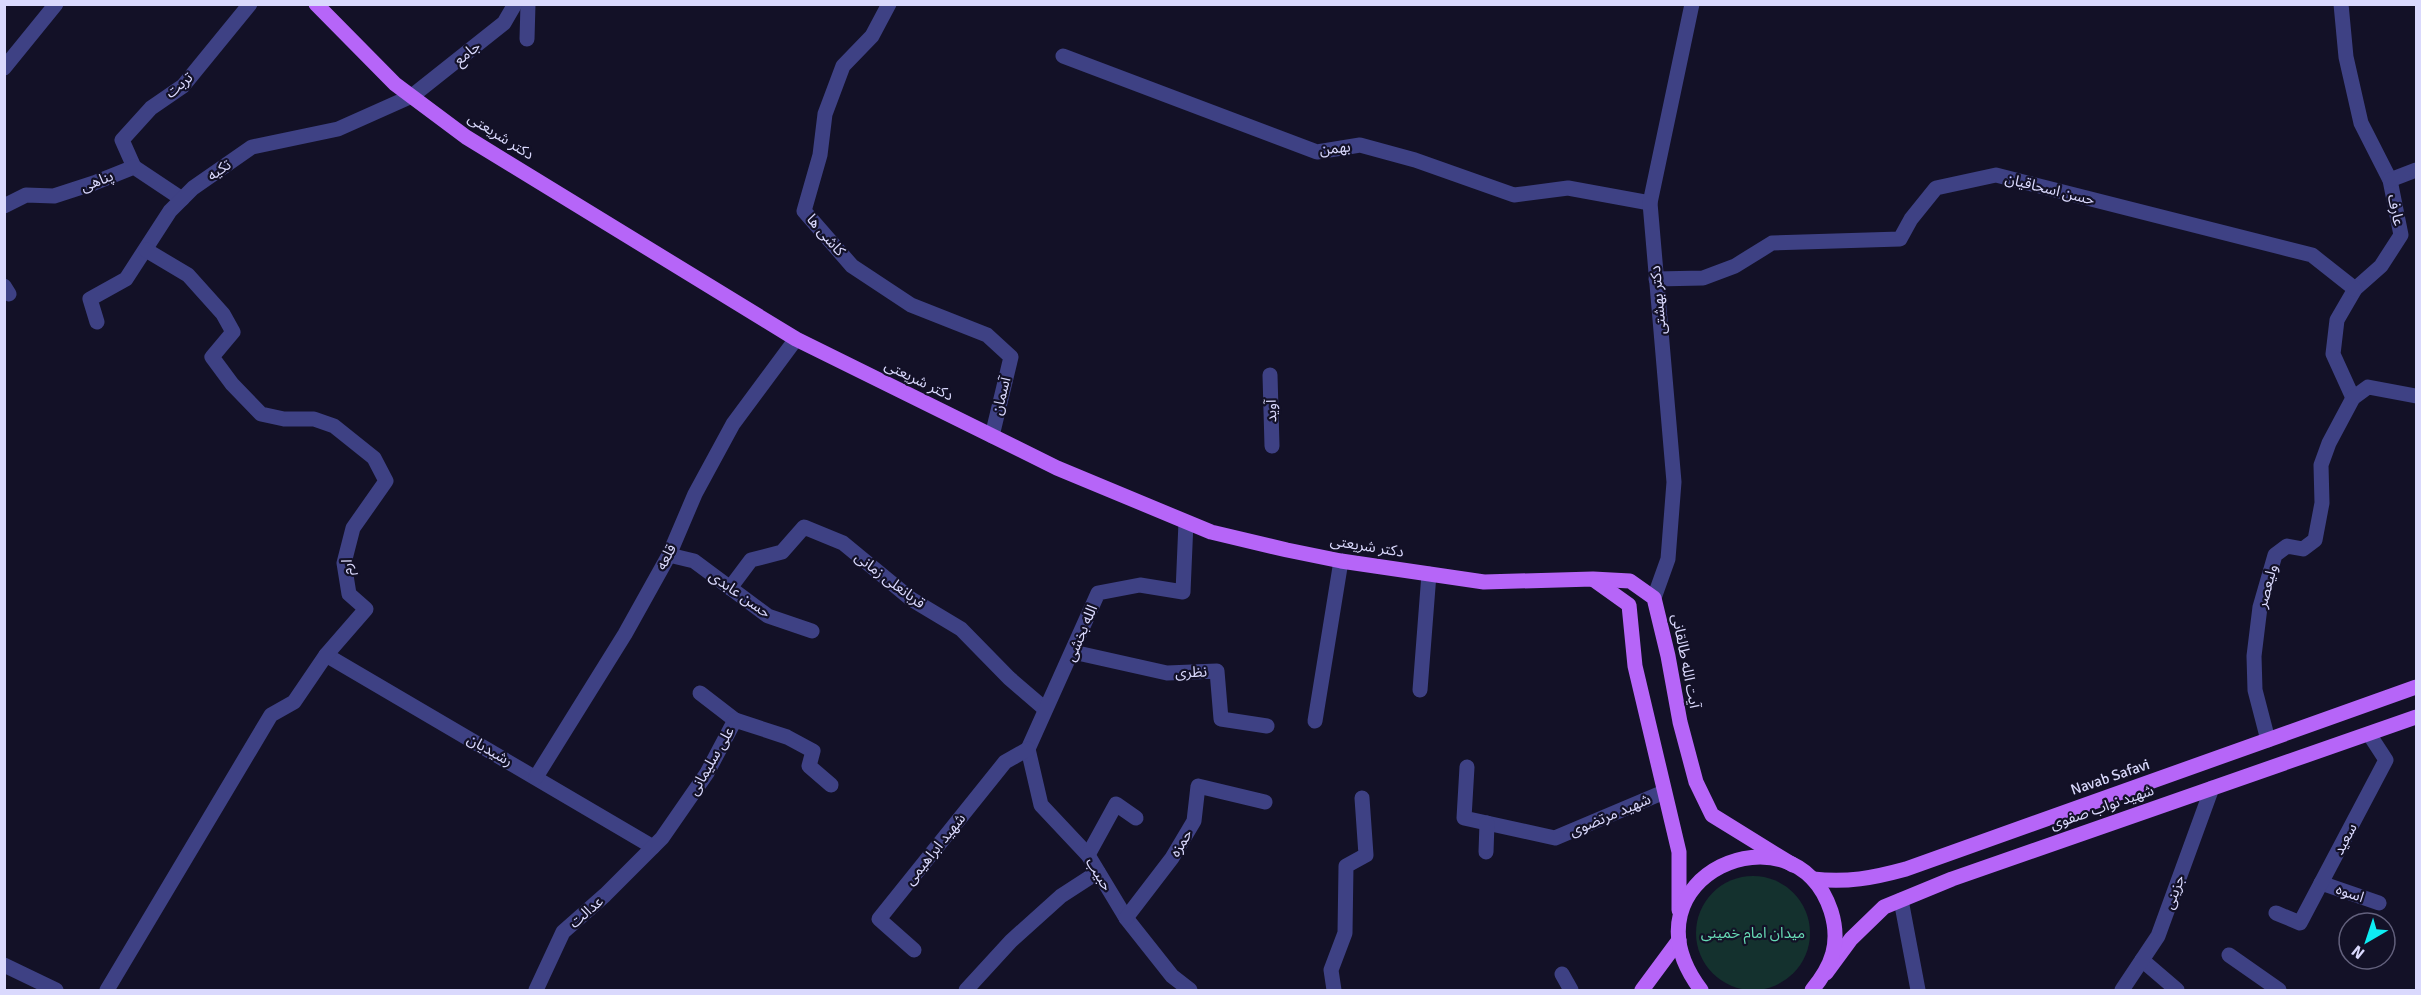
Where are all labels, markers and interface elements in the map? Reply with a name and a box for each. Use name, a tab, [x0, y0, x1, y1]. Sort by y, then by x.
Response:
street label: جامع	[450, 37, 486, 71]
street label: تربت	[162, 68, 196, 102]
street label: دکتر شریعتی	[465, 109, 537, 163]
street label: بهمن	[1319, 137, 1351, 159]
street label: تکیه	[204, 155, 234, 185]
street label: پناهی	[78, 167, 116, 196]
street label: حسن اسحاقیان	[2003, 169, 2097, 209]
street label: عارف	[2384, 193, 2408, 228]
street label: کاشی ها	[803, 210, 850, 260]
street label: دکتر بهشتی	[1646, 265, 1670, 335]
street label: دکتر شریعتی	[882, 356, 956, 404]
street label: آسمان	[988, 375, 1015, 417]
street label: آوید	[1262, 399, 1280, 423]
street label: دکتر شریعتی	[1329, 531, 1405, 561]
street label: قلعه	[652, 541, 680, 573]
street label: قربانعلی زمانی	[851, 548, 929, 612]
street label: ارم	[338, 559, 358, 575]
street label: ولیعصر	[2252, 562, 2281, 611]
street label: حسن عابدی	[706, 566, 774, 622]
street label: الله بخشی	[1061, 602, 1101, 664]
street label: آیت الله طالقانی	[1668, 612, 1704, 710]
street label: نظری	[1175, 662, 1207, 682]
street label: علی سلیمانی	[684, 723, 738, 799]
street label: رشیدیان	[464, 730, 516, 770]
street label: Navab Safavi	[2068, 755, 2152, 799]
street label: شهید نواب صفوی	[2048, 781, 2156, 833]
street label: شهید مرتضوی	[1567, 790, 1654, 840]
street label: شهید ابراهیمی	[901, 809, 969, 888]
street label: سعید	[2329, 820, 2361, 858]
street label: حمزه	[1166, 826, 1196, 860]
street label: حبیب	[1082, 854, 1116, 894]
street label: جزینی	[2160, 872, 2188, 912]
street label: اسوه	[2334, 880, 2366, 906]
street label: عدالت	[565, 892, 607, 932]
north arrow	[2337, 911, 2397, 971]
park label: میدان امام خمینی	[1701, 924, 1805, 944]
text: N	[2348, 941, 2369, 963]

